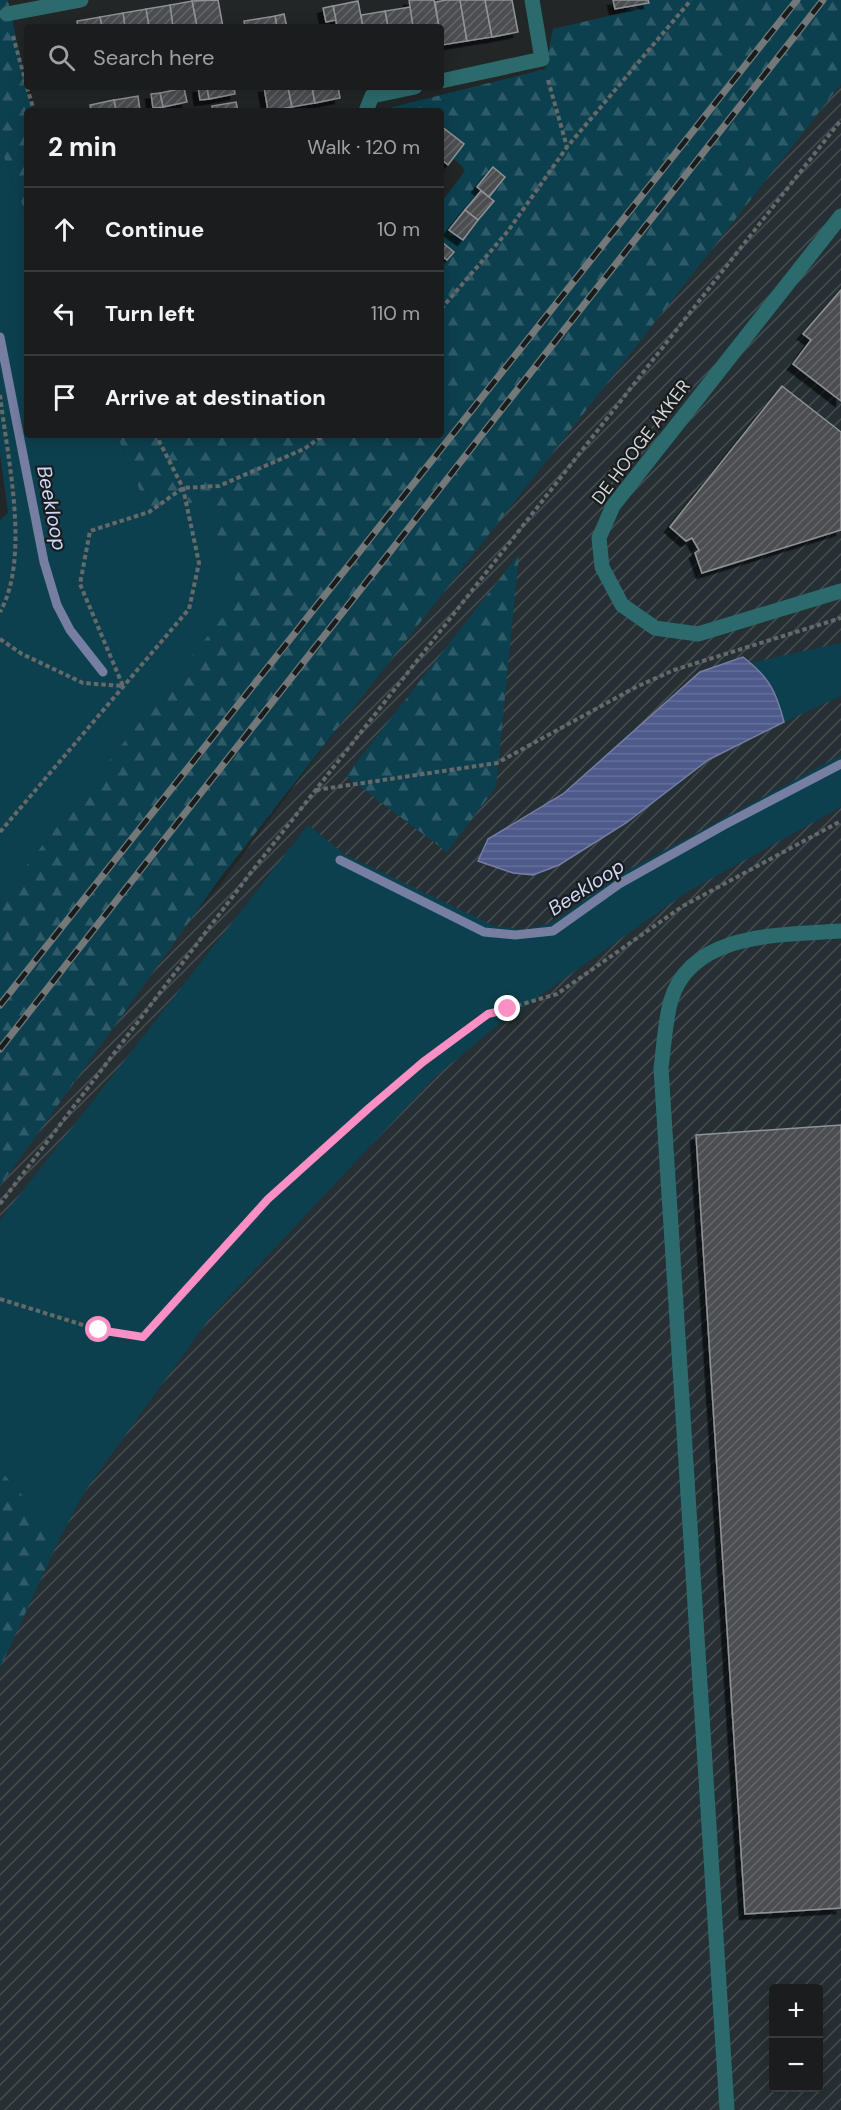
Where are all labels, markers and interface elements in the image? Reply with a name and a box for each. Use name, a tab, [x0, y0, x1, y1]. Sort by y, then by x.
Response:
search box	[24, 24, 444, 90]
icon: search	[45, 41, 78, 74]
text: Search here	[93, 43, 214, 72]
text: 2 min	[48, 130, 117, 164]
text: Walk · 120 m	[307, 134, 420, 160]
icon: ahead	[48, 213, 81, 246]
text: Continue	[105, 215, 204, 244]
text: 10 m	[377, 216, 420, 242]
icon: left	[48, 297, 81, 330]
text: Turn left	[105, 299, 195, 328]
text: 110 m	[371, 300, 420, 326]
street label: DE HOOGE AKKER	[586, 375, 696, 509]
icon: arrive	[48, 381, 81, 414]
text: Arrive at destination	[105, 383, 326, 412]
water label: Beekloop	[31, 463, 73, 553]
water label: Beekloop	[543, 853, 629, 921]
route end	[494, 995, 520, 1021]
route start	[85, 1316, 111, 1342]
map controls	[769, 1984, 823, 2092]
button: +	[769, 1984, 823, 2038]
button: −	[769, 2038, 823, 2092]

